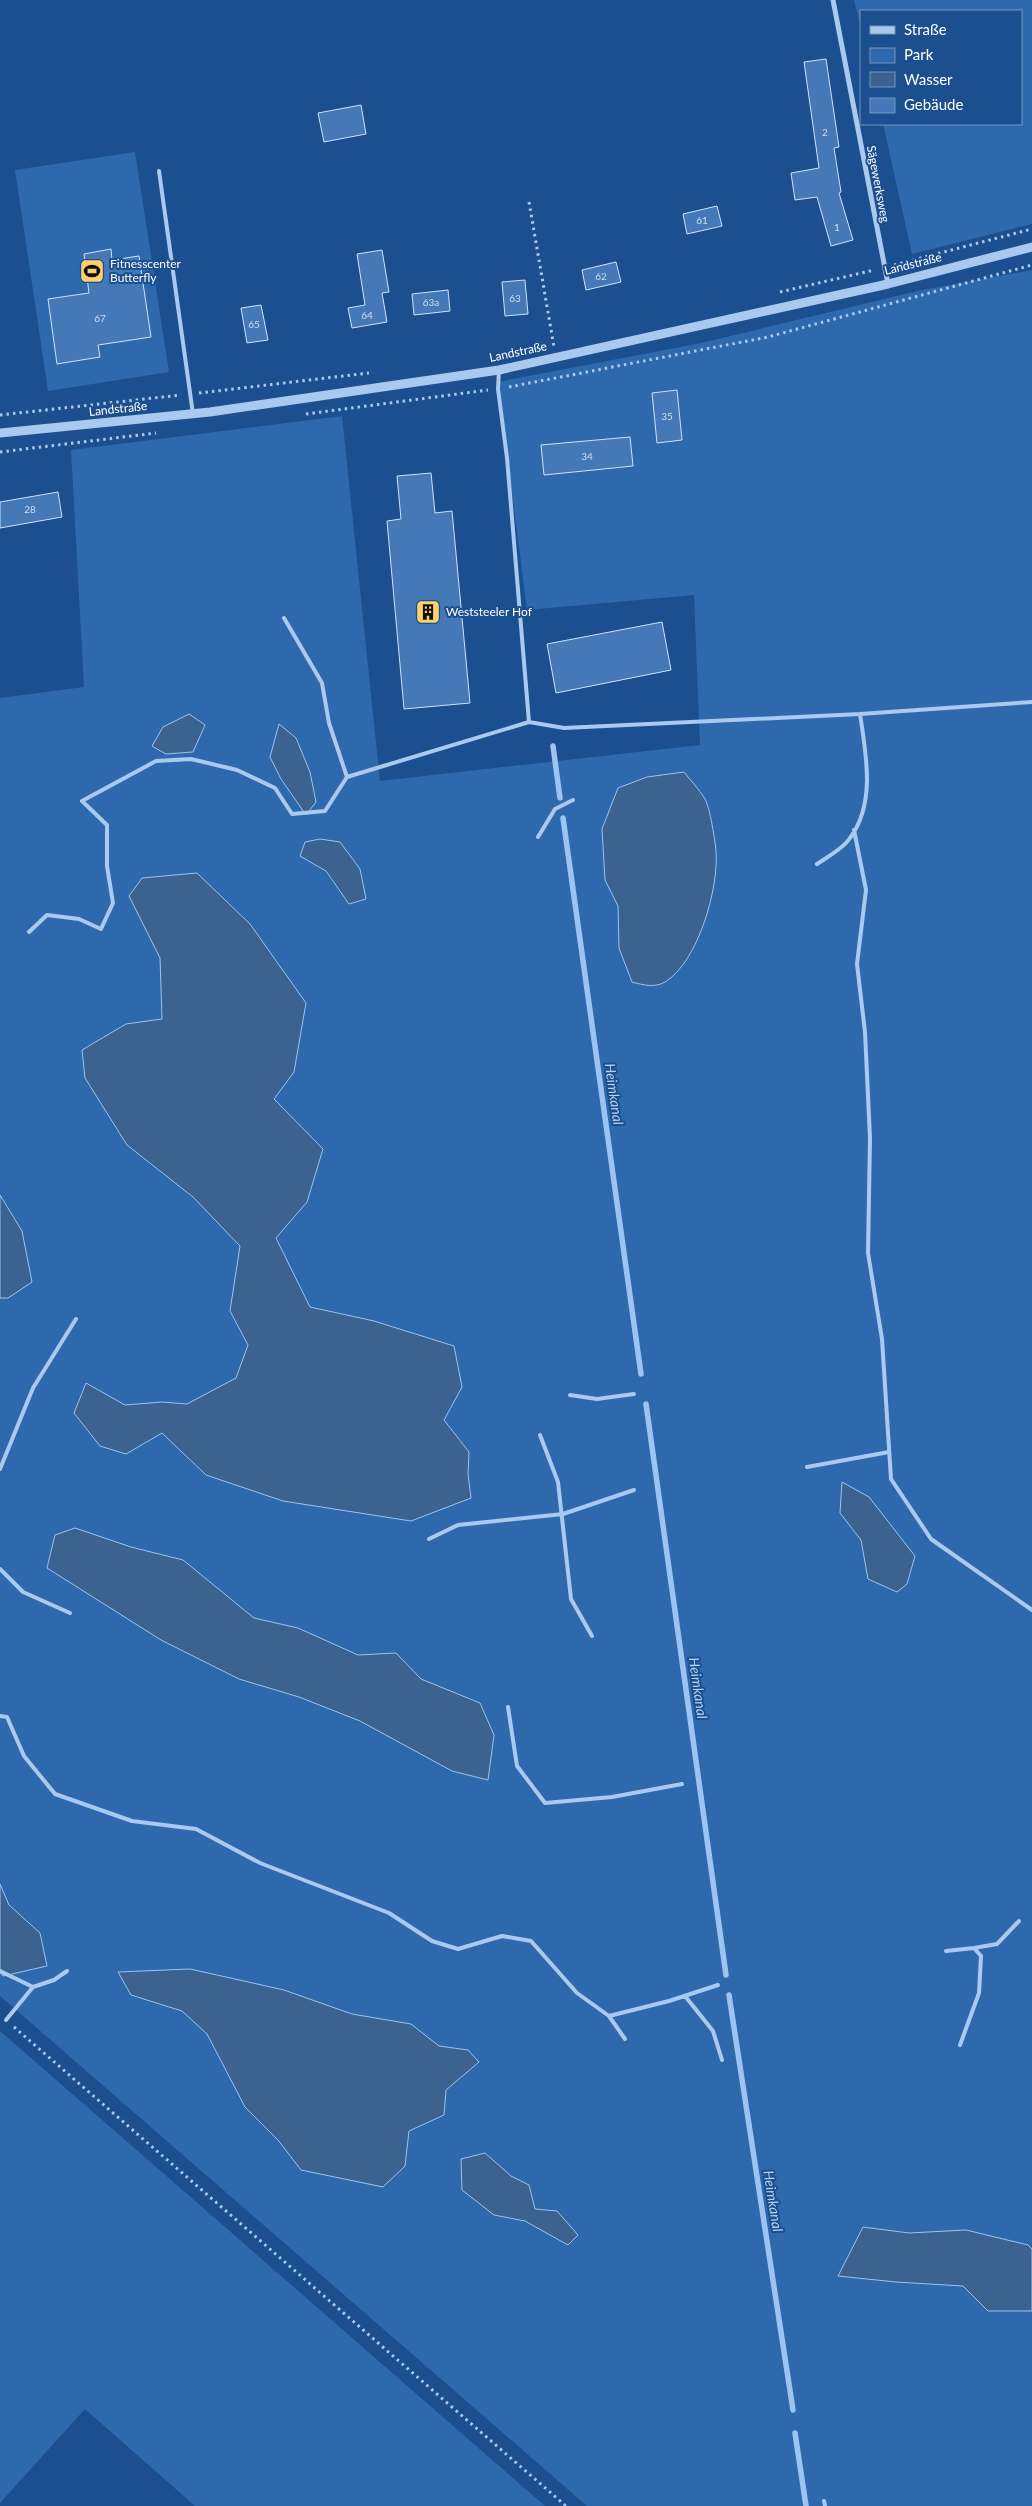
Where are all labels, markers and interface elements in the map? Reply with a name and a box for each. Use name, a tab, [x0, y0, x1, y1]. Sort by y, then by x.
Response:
legend	[860, 10, 1022, 125]
text: Straße	[904, 20, 947, 38]
text: Park	[904, 45, 934, 63]
text: Wasser	[904, 70, 953, 88]
text: Gebäude	[904, 95, 963, 113]
house number: 2	[822, 126, 828, 138]
street label: Sägewerksweg	[864, 144, 893, 224]
house number: 61	[696, 214, 708, 226]
house number: 1	[834, 221, 840, 233]
street label: Landstraße	[883, 249, 943, 278]
place label: Fitnesscenter Butterfly	[110, 256, 182, 285]
sports icon: Fitnesscenter Butterfly	[79, 258, 105, 284]
house number: 62	[595, 270, 607, 282]
house number: 63	[509, 292, 521, 304]
house number: 63a	[423, 296, 439, 308]
house number: 64	[361, 309, 373, 321]
house number: 67	[94, 312, 106, 324]
house number: 65	[248, 318, 260, 330]
street label: Landstraße	[488, 338, 548, 365]
street label: Landstraße	[88, 398, 148, 419]
house number: 35	[661, 410, 673, 422]
house number: 34	[581, 450, 593, 462]
house number: 28	[24, 503, 36, 515]
building icon: Weststeeler Hof	[415, 599, 441, 625]
place label: Weststeeler Hof	[446, 604, 533, 619]
water label: Heimkanal	[602, 1062, 627, 1126]
water label: Heimkanal	[686, 1656, 711, 1720]
water label: Heimkanal	[760, 2169, 787, 2233]

